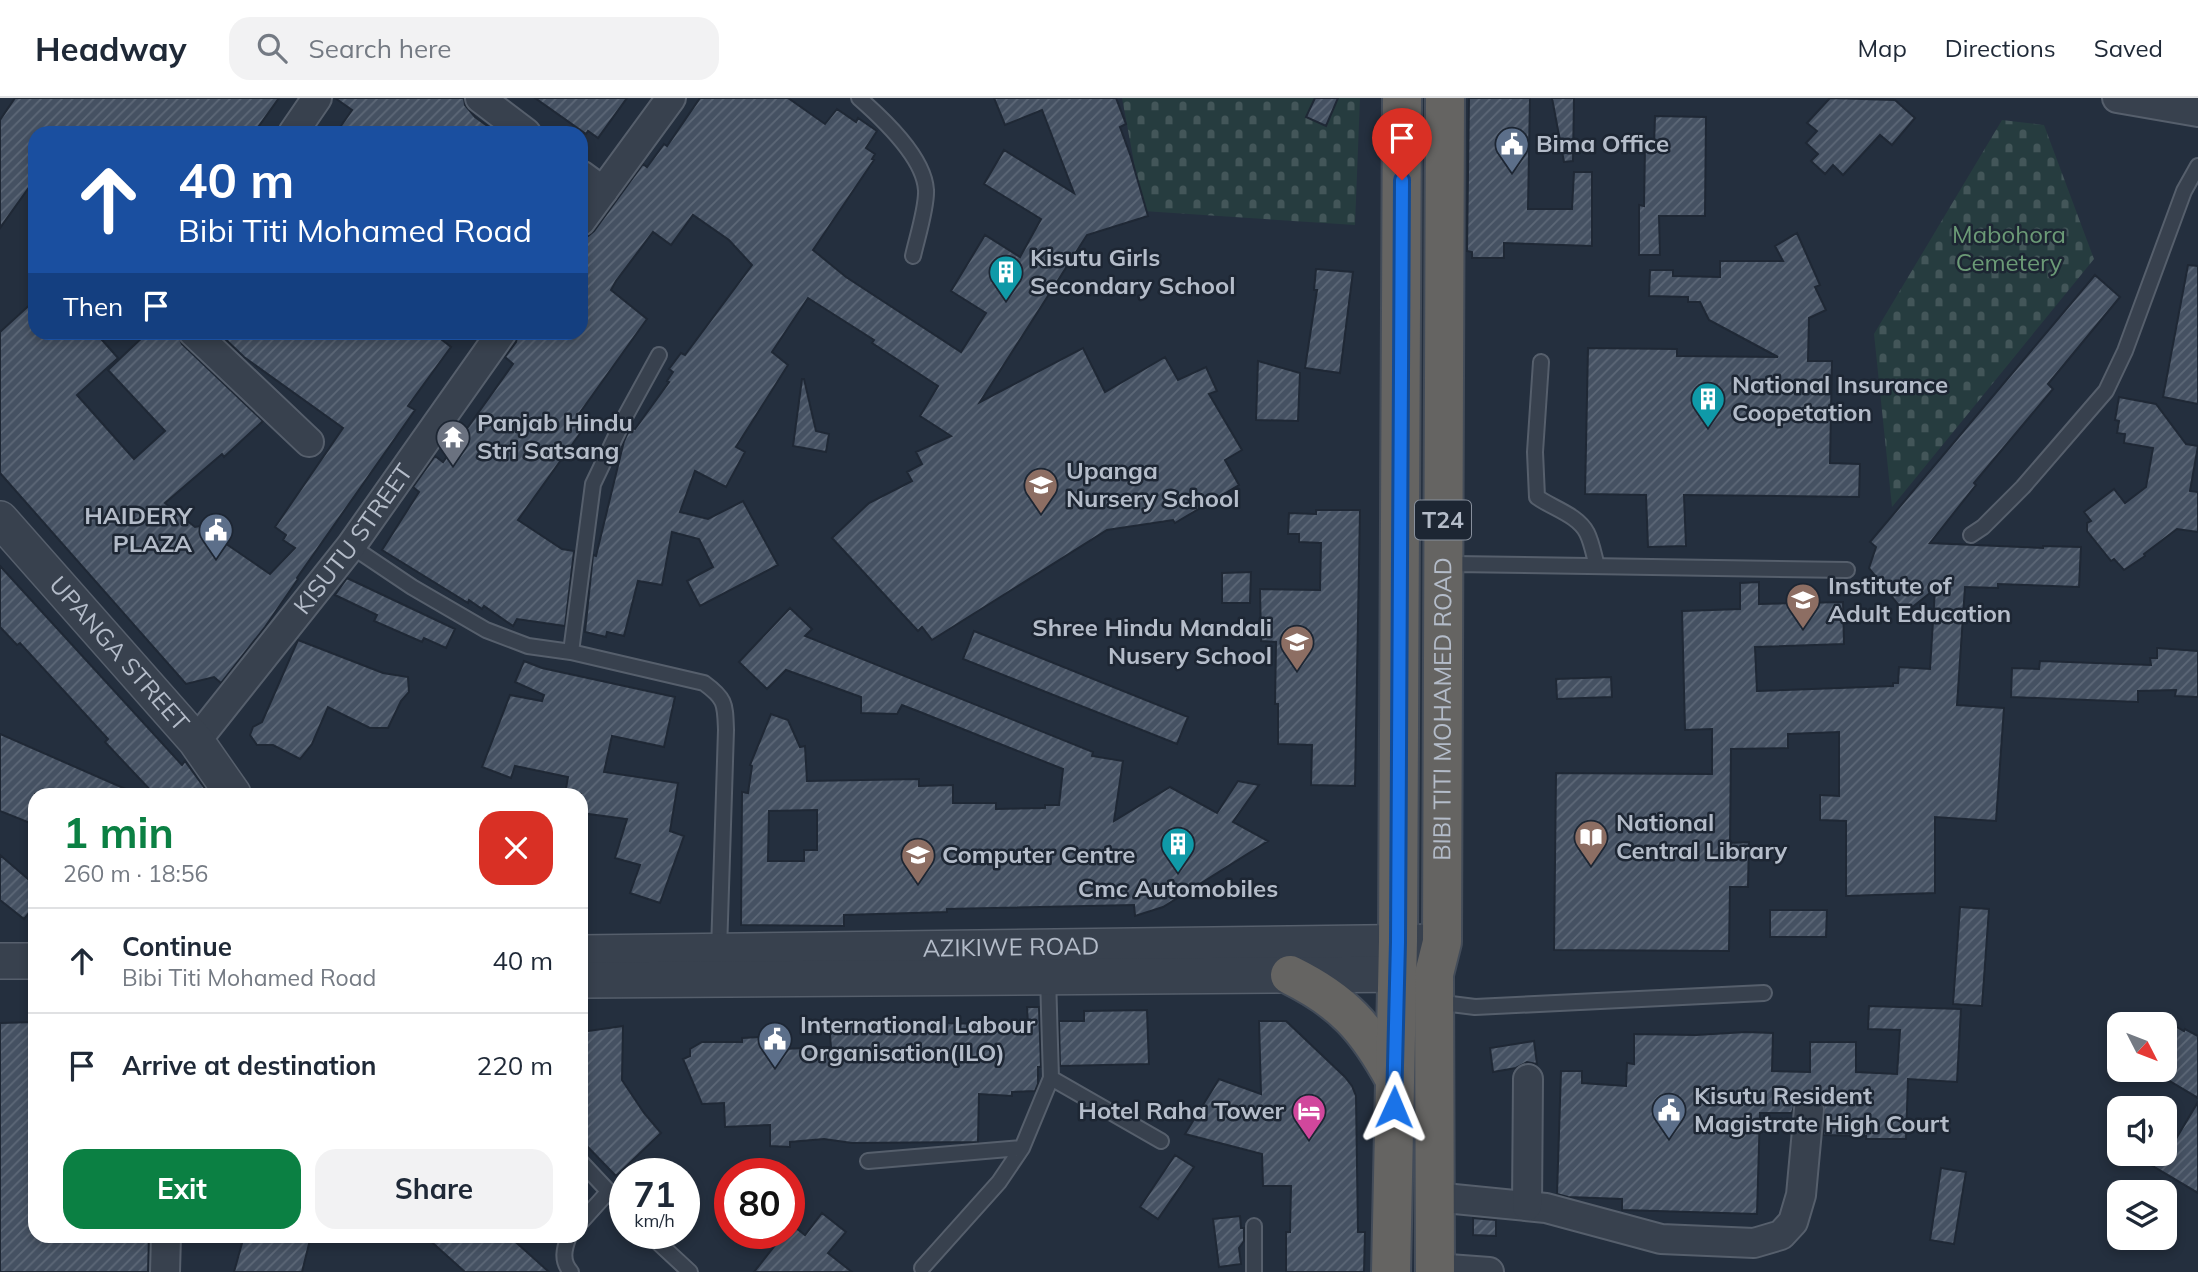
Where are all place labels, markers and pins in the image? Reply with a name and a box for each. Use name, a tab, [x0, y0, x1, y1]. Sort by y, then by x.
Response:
pin	[1372, 108, 1432, 180]
public building icon: Bima Office	[1493, 125, 1531, 174]
place label: Bima Office	[1536, 128, 1669, 158]
place label: Kisutu Girls Secondary School	[1030, 242, 1235, 300]
building icon: Kisutu Girls Secondary School	[987, 253, 1025, 302]
place label: National Insurance Coopetation	[1732, 369, 1948, 427]
building icon: National Insurance Coopetation	[1689, 380, 1727, 429]
place label: Panjab Hindu Stri Satsang	[477, 407, 633, 465]
temple icon: Panjab Hindu Stri Satsang	[434, 418, 472, 467]
place label: Upanga Nursery School	[1066, 455, 1239, 513]
school or university icon: Upanga Nursery School	[1022, 466, 1060, 515]
place label: HAIDERY PLAZA	[84, 500, 193, 558]
public building icon: HAIDERY PLAZA	[197, 511, 235, 560]
place label: Institute of Adult Education	[1828, 570, 2011, 628]
school or university icon: Institute of Adult Education	[1784, 581, 1822, 630]
place label: Shree Hindu Mandali Nusery School	[1032, 612, 1272, 670]
school or university icon: Shree Hindu Mandali Nusery School	[1278, 623, 1316, 672]
place label: National Central Library	[1616, 807, 1788, 865]
library icon: National Central Library	[1572, 818, 1610, 867]
building icon: Cmc Automobiles	[1159, 825, 1197, 874]
school or university icon: Computer Centre	[899, 836, 937, 885]
place label: Computer Centre	[942, 839, 1135, 869]
place label: Cmc Automobiles	[1078, 873, 1278, 903]
place label: International Labour Organisation(ILO)	[800, 1009, 1036, 1067]
public building icon: International Labour Organisation(ILO)	[756, 1020, 794, 1069]
place label: Kisutu Resident Magistrate High Court	[1694, 1080, 1949, 1138]
public building icon: Kisutu Resident Magistrate High Court	[1650, 1091, 1688, 1140]
hotel icon: Hotel Raha Tower	[1290, 1092, 1328, 1141]
place label: Hotel Raha Tower	[1078, 1095, 1285, 1125]

